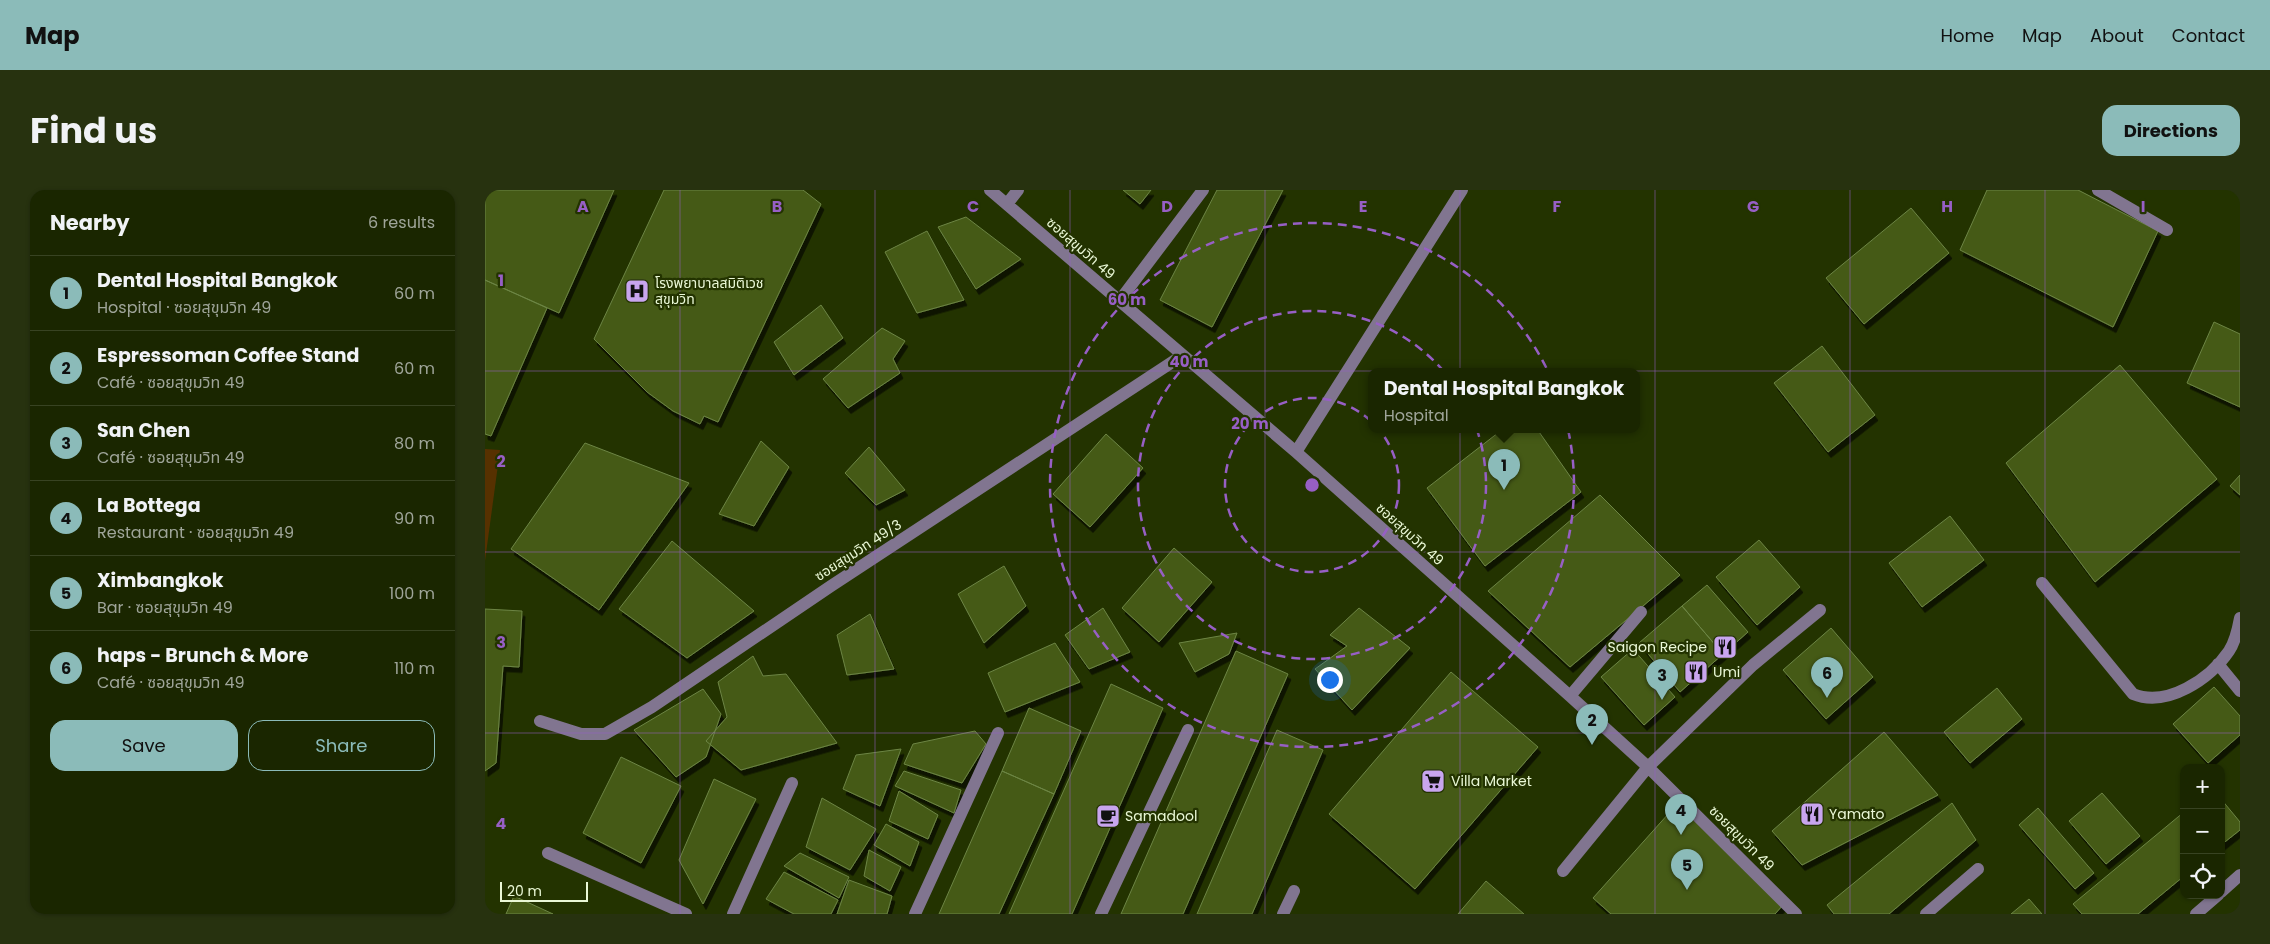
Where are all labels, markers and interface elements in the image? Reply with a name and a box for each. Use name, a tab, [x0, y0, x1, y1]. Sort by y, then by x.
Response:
text: Map	[25, 19, 80, 52]
text: Home	[1940, 23, 1994, 48]
text: Map	[2022, 23, 2062, 48]
text: About	[2090, 23, 2144, 48]
text: Contact	[2172, 23, 2245, 48]
button: Directions	[2102, 105, 2240, 156]
text: Find us	[30, 106, 157, 155]
text: A	[577, 195, 589, 218]
text: B	[772, 195, 782, 218]
text: C	[967, 195, 979, 218]
text: D	[1161, 195, 1173, 218]
text: E	[1359, 195, 1367, 218]
text: F	[1553, 195, 1562, 218]
text: G	[1747, 195, 1759, 218]
text: H	[1941, 195, 1953, 218]
text: I	[2141, 195, 2145, 218]
text: Nearby	[50, 208, 130, 237]
text: 6 results	[368, 211, 435, 234]
street label: ซอยสุขุมวิท 49	[1042, 213, 1120, 283]
text: Dental Hospital Bangkok	[97, 267, 338, 294]
text: 1	[498, 269, 504, 292]
place label: โรงพยาบาลสมิติเวช สุขุมวิท	[655, 273, 763, 309]
hospital icon: โรงพยาบาลสมิติเวช สุขุมวิท	[624, 278, 650, 304]
text: 1	[63, 282, 69, 305]
text: 60 m	[394, 282, 435, 305]
text: 60 m	[1108, 289, 1146, 310]
text: Hospital · ซอยสุขุมวิท 49	[97, 296, 271, 319]
text: Espressoman Coffee Stand	[97, 342, 360, 369]
text: 40 m	[1169, 351, 1209, 372]
text: 2	[61, 357, 71, 380]
text: 60 m	[394, 357, 435, 380]
popup	[1368, 368, 1640, 433]
text: Café · ซอยสุขุมวิท 49	[97, 371, 245, 394]
text: Dental Hospital Bangkok	[1384, 375, 1624, 402]
text: Hospital	[1384, 404, 1449, 427]
text: 20 m	[1231, 413, 1269, 434]
text: San Chen	[97, 417, 190, 444]
text: 3	[61, 432, 71, 455]
text: 80 m	[394, 432, 435, 455]
text: Café · ซอยสุขุมวิท 49	[97, 446, 245, 469]
pin: 1	[1488, 449, 1520, 490]
text: 2	[496, 450, 506, 473]
centre of rings	[1303, 476, 1321, 494]
text: La Bottega	[97, 492, 201, 519]
street label: ซอยสุขุมวิท 49	[1372, 498, 1448, 570]
text: 4	[61, 507, 71, 530]
text: 90 m	[394, 507, 435, 530]
street label: ซอยสุขุมวิท 49/3	[811, 514, 905, 586]
text: Restaurant · ซอยสุขุมวิท 49	[97, 521, 294, 544]
text: Ximbangkok	[97, 567, 223, 594]
text: 5	[61, 582, 71, 605]
text: 100 m	[389, 582, 435, 605]
text: Bar · ซอยสุขุมวิท 49	[97, 596, 233, 619]
text: 3	[496, 631, 506, 654]
restaurant icon: Saigon Recipe	[1712, 634, 1738, 660]
place label: Saigon Recipe	[1607, 637, 1707, 657]
text: haps - Brunch & More	[97, 642, 308, 669]
text: 6	[61, 657, 71, 680]
text: 110 m	[394, 657, 435, 680]
pin: 6	[1811, 657, 1843, 698]
pin: 3	[1646, 659, 1678, 700]
restaurant icon: Umi	[1683, 659, 1709, 685]
place label: Umi	[1713, 662, 1740, 682]
your location	[1317, 667, 1343, 693]
text: Café · ซอยสุขุมวิท 49	[97, 671, 245, 694]
pin: 2	[1576, 704, 1608, 745]
button: Save	[50, 720, 238, 771]
button: Share	[248, 720, 435, 771]
map controls	[2180, 764, 2225, 899]
button: +	[2180, 764, 2225, 809]
supermarket icon: Villa Market	[1420, 768, 1446, 794]
place label: Villa Market	[1451, 771, 1532, 791]
pin: 4	[1665, 794, 1697, 835]
street label: ซอยสุขุมวิท 49	[1705, 801, 1779, 875]
restaurant icon: Yamato	[1799, 801, 1825, 827]
cafe icon: Samadool	[1095, 803, 1121, 829]
place label: Yamato	[1829, 804, 1885, 824]
place label: Samadool	[1125, 806, 1197, 826]
button: −	[2180, 809, 2225, 854]
text: 4	[496, 812, 507, 835]
pin: 5	[1671, 849, 1703, 890]
button: locate	[2180, 854, 2225, 899]
scale bar	[500, 879, 587, 902]
text: 20 m	[507, 881, 542, 901]

